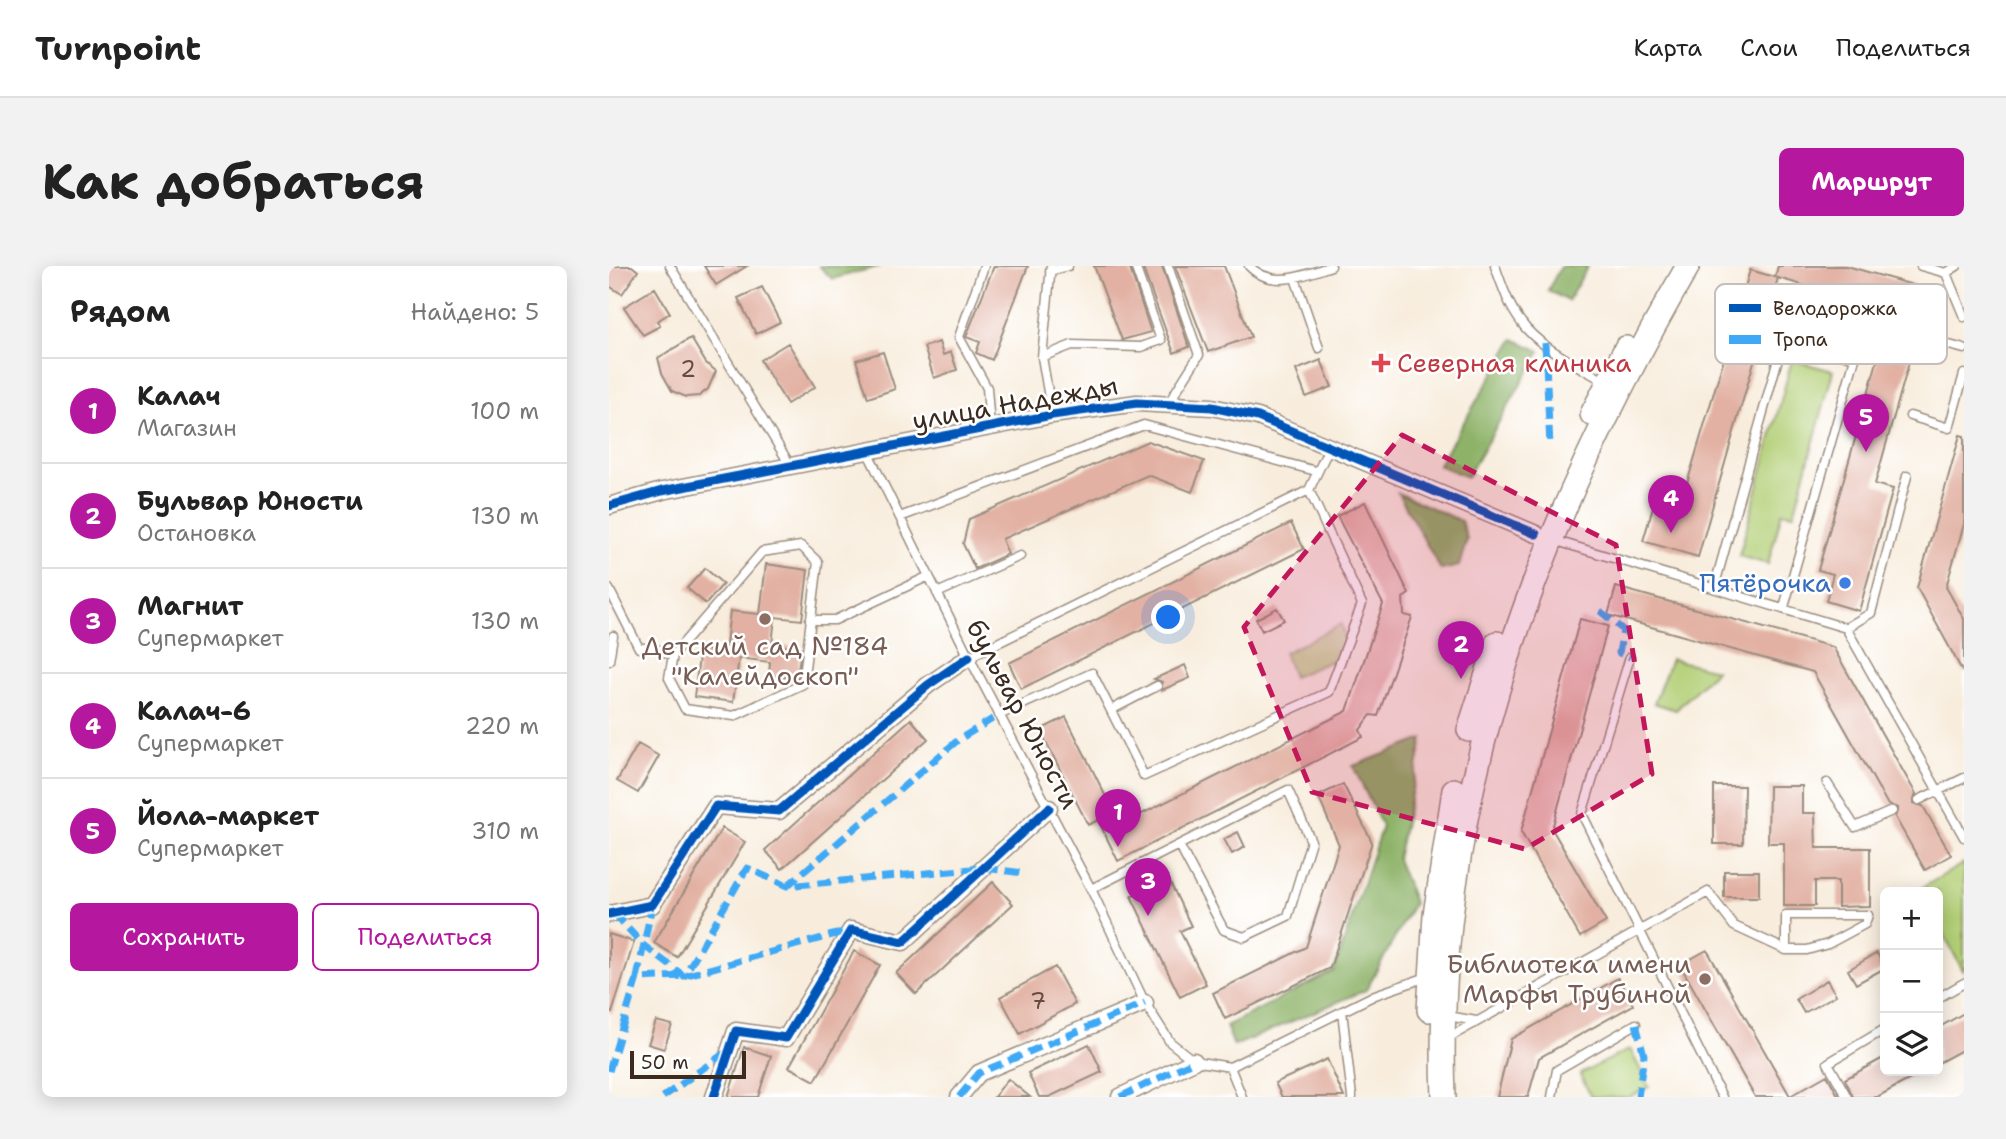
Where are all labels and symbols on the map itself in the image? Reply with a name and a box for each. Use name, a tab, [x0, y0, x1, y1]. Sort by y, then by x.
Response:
legend	[1715, 284, 1947, 364]
text: Велодорожка	[1773, 296, 1897, 321]
text: Тропа	[1773, 327, 1828, 352]
place label: Северная клиника	[1397, 345, 1632, 380]
marker: Северная клиника	[1371, 353, 1391, 373]
house number: 2	[680, 354, 696, 384]
street label: улица Надежды	[909, 367, 1121, 438]
pin: 5	[1843, 394, 1889, 452]
pin: 4	[1648, 475, 1694, 533]
place label: Пятёрочка	[1699, 565, 1831, 600]
marker: Пятёрочка	[1837, 575, 1853, 591]
your location	[1151, 600, 1185, 634]
marker: Детский сад №184 "Калейдоскоп"	[757, 611, 773, 627]
street label: бульвар Юности	[959, 613, 1088, 815]
pin: 2	[1438, 621, 1484, 679]
place label: Детский сад №184 "Калейдоскоп"	[642, 628, 888, 693]
pin: 1	[1095, 789, 1141, 847]
pin: 3	[1125, 858, 1171, 916]
place label: Библиотека имени Марфы Трубиной	[1446, 946, 1691, 1011]
marker: Библиотека имени Марфы Трубиной	[1697, 971, 1713, 987]
house number: 7	[1030, 986, 1046, 1016]
scale bar	[630, 1048, 745, 1080]

